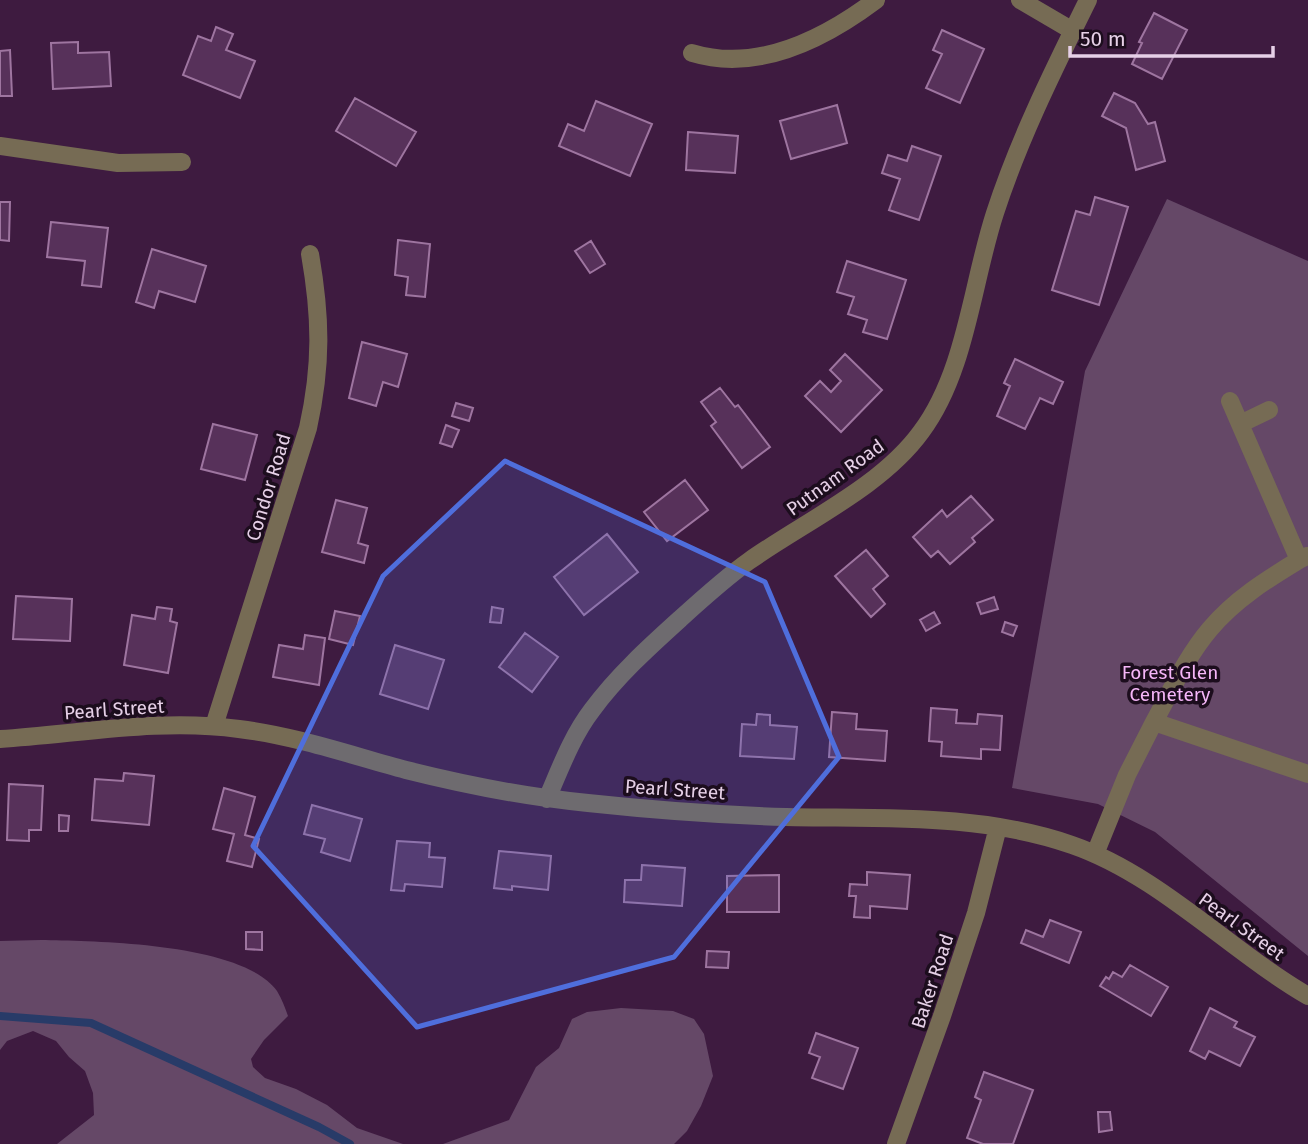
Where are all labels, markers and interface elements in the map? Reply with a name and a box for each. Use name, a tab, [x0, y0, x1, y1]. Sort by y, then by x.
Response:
scale bar	[1070, 14, 1273, 58]
text: 50 m	[1080, 26, 1126, 52]
street label: Condor Road	[241, 431, 296, 544]
street label: Putnam Road	[782, 434, 889, 521]
park label: Forest Glen Cemetery	[1122, 661, 1218, 706]
street label: Pearl Street	[63, 695, 165, 724]
street label: Pearl Street	[624, 775, 726, 804]
street label: Pearl Street	[1194, 888, 1289, 965]
street label: Baker Road	[906, 931, 959, 1031]

